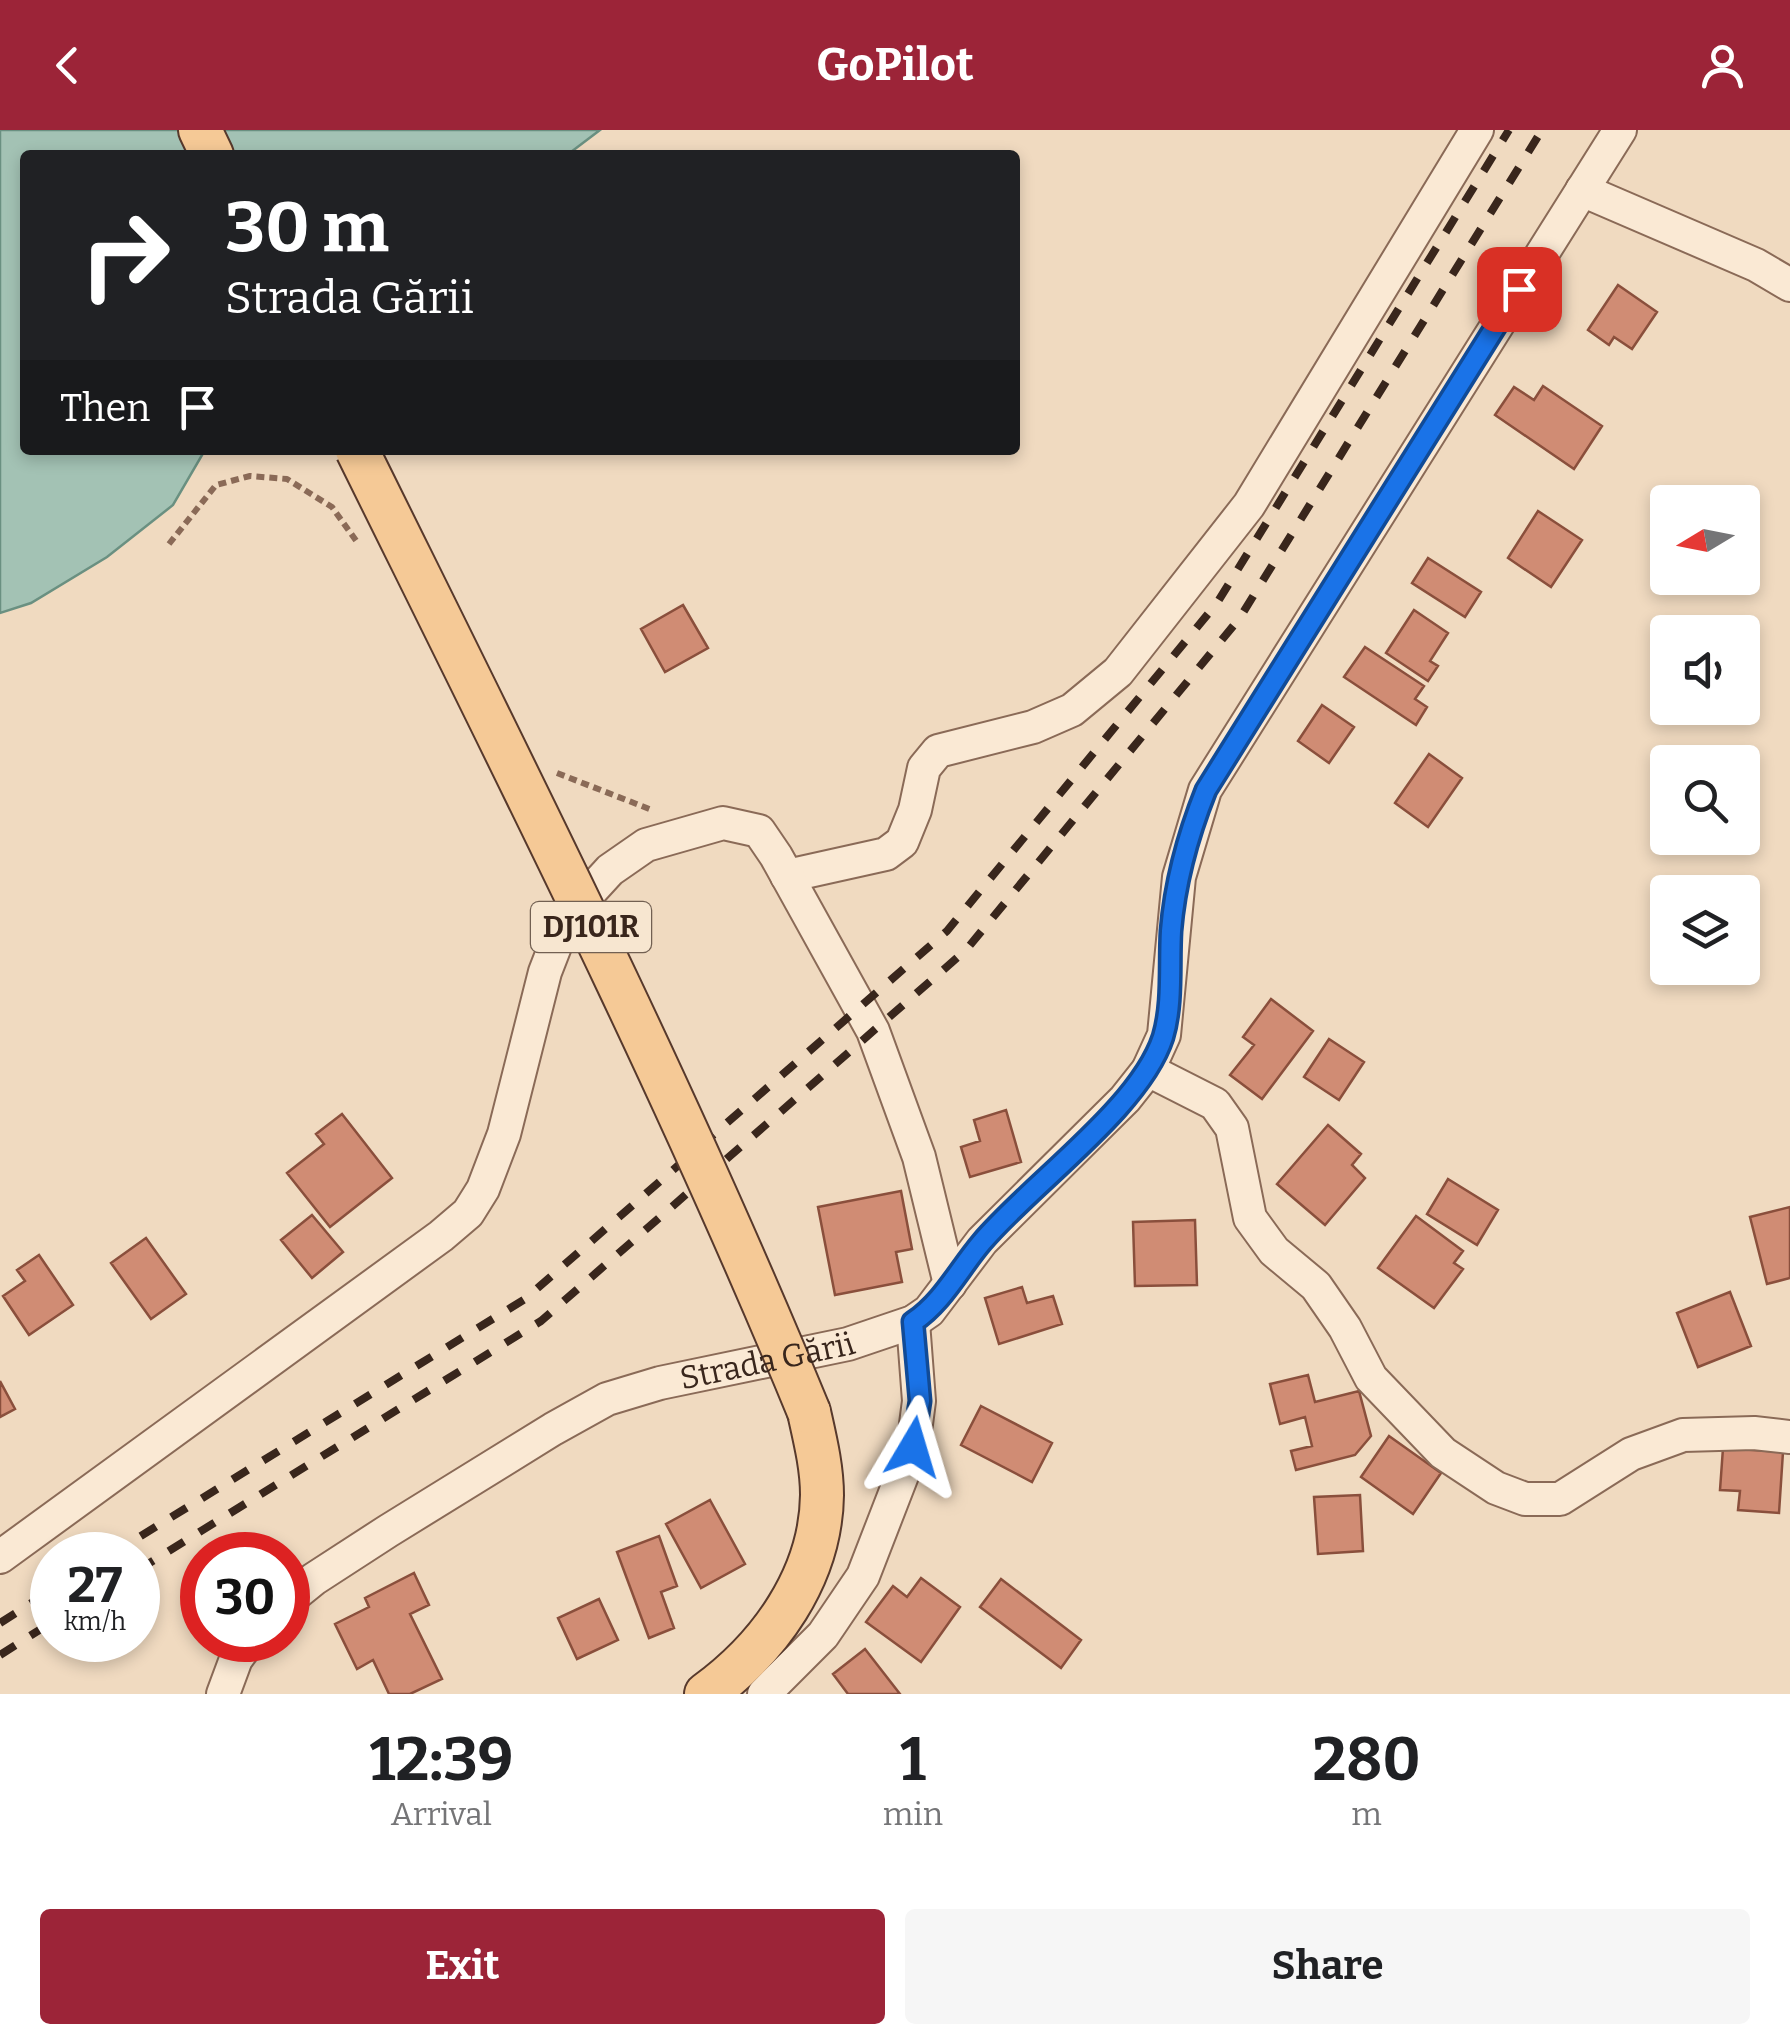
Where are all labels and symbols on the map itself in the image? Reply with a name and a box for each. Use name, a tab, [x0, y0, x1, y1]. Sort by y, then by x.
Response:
pin	[1477, 247, 1562, 332]
north arrow	[1650, 485, 1760, 595]
road number: DJ101R	[531, 902, 651, 952]
street label: Strada Gării	[676, 1324, 860, 1397]
position arrow	[861, 1395, 965, 1499]
speed limit sign: 30	[180, 1532, 310, 1662]

